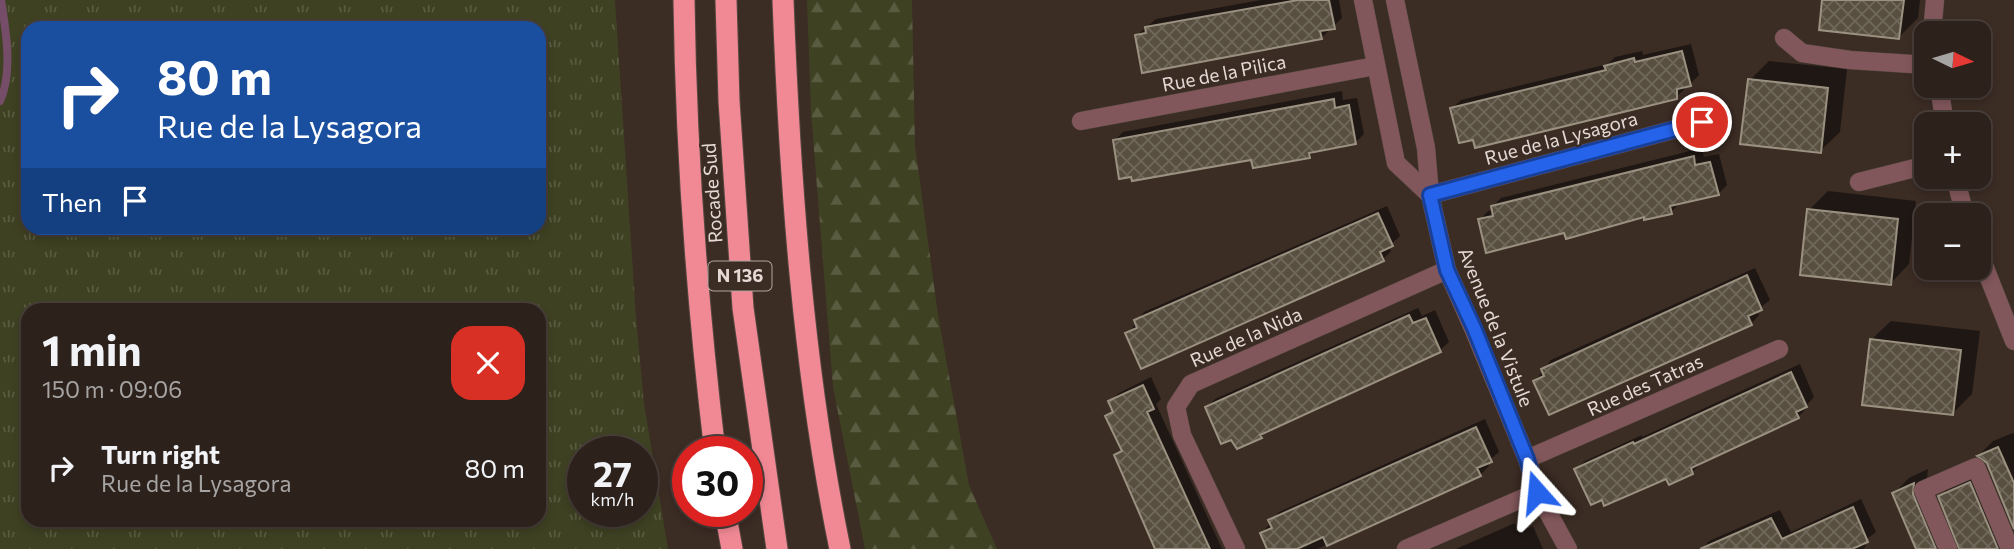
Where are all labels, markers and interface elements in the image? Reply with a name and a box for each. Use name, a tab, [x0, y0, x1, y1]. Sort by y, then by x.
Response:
north arrow	[1914, 21, 1992, 98]
map controls	[1914, 21, 1991, 280]
text: 80 m	[157, 45, 272, 105]
icon: right	[42, 49, 133, 140]
street label: Rue de la Pilica	[1160, 49, 1288, 96]
pin	[1672, 92, 1732, 152]
icon: arrive	[1683, 103, 1721, 141]
text: Rue de la Lysagora	[157, 105, 422, 145]
street label: Rue de la Lysagora	[1482, 106, 1640, 169]
button: +	[1914, 112, 1991, 189]
street label: Rocade Sud	[697, 142, 726, 244]
icon: arrive	[116, 182, 154, 220]
text: Then	[42, 186, 102, 217]
button: −	[1914, 203, 1991, 280]
street label: Avenue de la Vistule	[1454, 244, 1539, 410]
road number: N 136	[708, 262, 772, 290]
street label: Rue de la Nida	[1186, 302, 1305, 371]
text: 1 min	[42, 323, 142, 375]
button: close	[451, 326, 525, 400]
street label: Rue des Tatras	[1583, 349, 1706, 420]
text: 150 m · 09:06	[42, 375, 182, 403]
speed limit sign: 30	[672, 436, 763, 527]
text: Turn right	[101, 438, 220, 469]
icon: right	[42, 449, 80, 487]
text: 27	[593, 451, 632, 494]
text: 80 m	[465, 452, 525, 483]
position arrow	[1500, 455, 1574, 529]
text: Rue de la Lysagora	[101, 469, 292, 497]
text: km/h	[591, 488, 634, 510]

